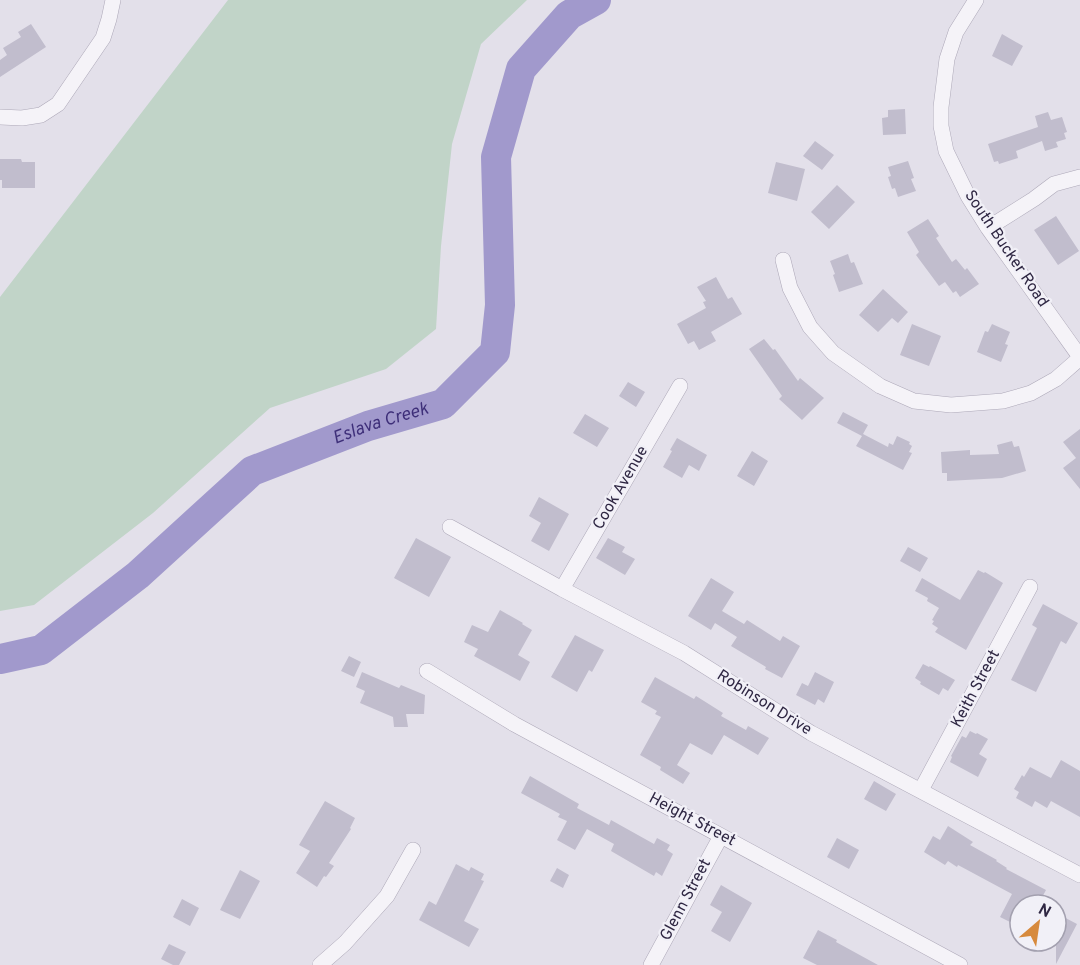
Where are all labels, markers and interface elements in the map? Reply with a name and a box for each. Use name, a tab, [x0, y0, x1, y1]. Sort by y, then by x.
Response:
street label: South Bucker Road	[959, 187, 1053, 311]
water label: Eslava Creek	[329, 397, 432, 450]
street label: Cook Avenue	[589, 442, 653, 534]
street label: Keith Street	[947, 647, 1005, 731]
street label: Robinson Drive	[713, 666, 815, 740]
street label: Height Street	[645, 789, 739, 851]
street label: Glenn Street	[656, 856, 716, 944]
north arrow	[1008, 893, 1068, 953]
text: N	[1034, 900, 1054, 923]

